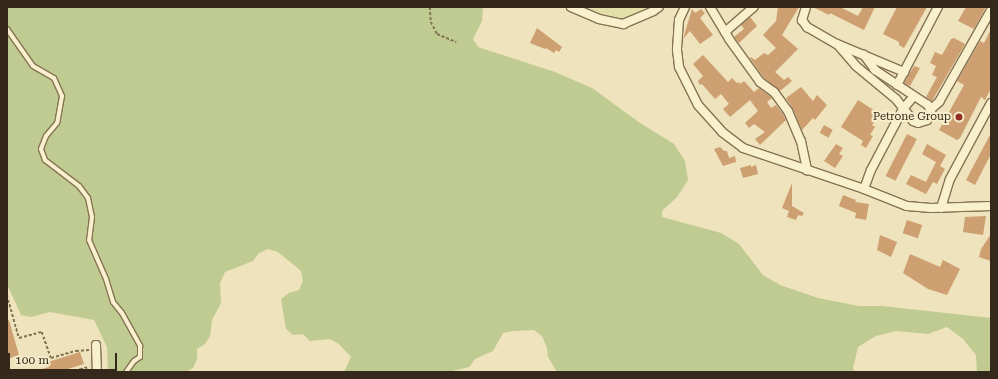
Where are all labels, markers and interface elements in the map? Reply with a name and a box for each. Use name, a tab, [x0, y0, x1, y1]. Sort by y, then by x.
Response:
place label: Petrone Group	[873, 110, 951, 124]
marker: Petrone Group	[954, 112, 964, 122]
scale bar	[10, 345, 119, 371]
text: 100 m	[15, 353, 49, 367]

